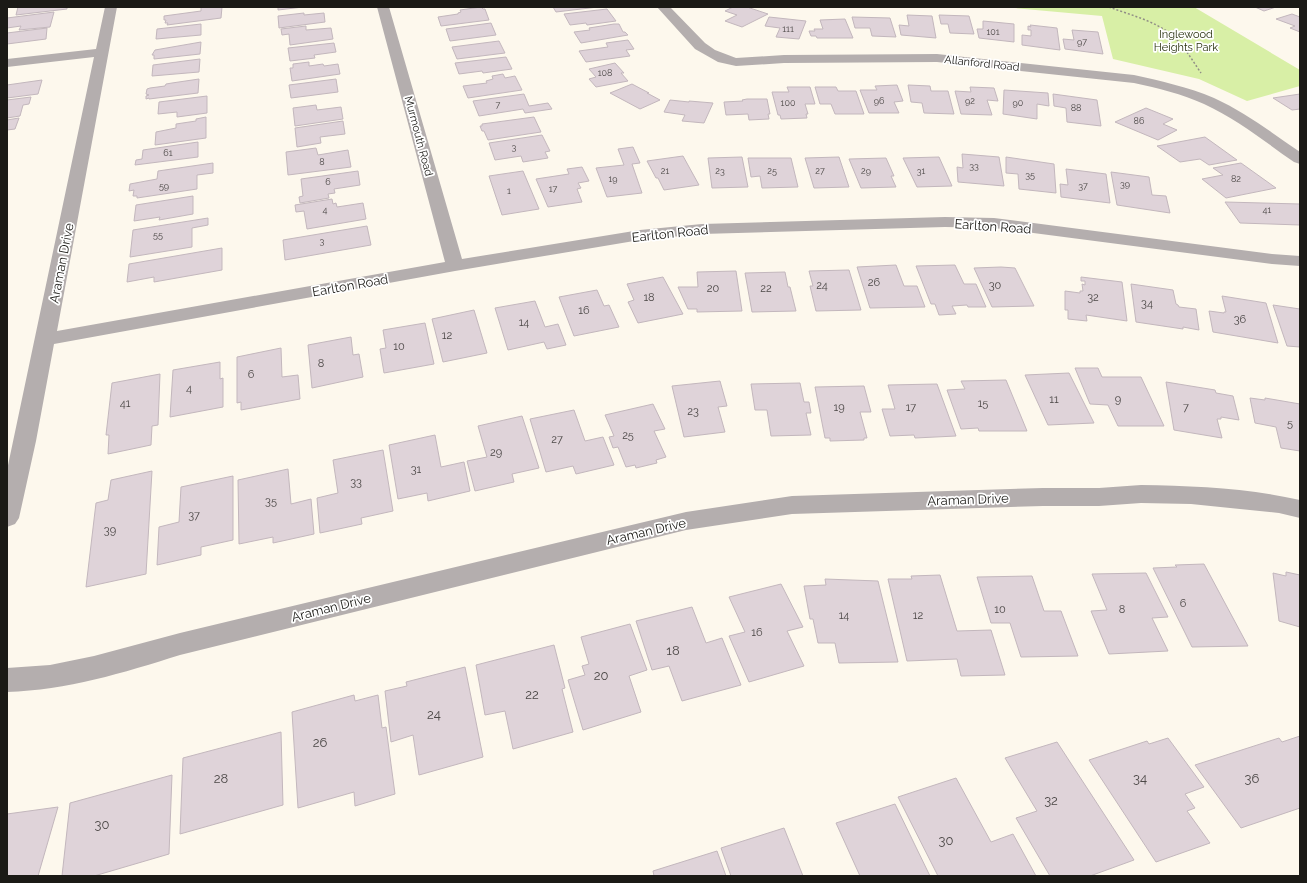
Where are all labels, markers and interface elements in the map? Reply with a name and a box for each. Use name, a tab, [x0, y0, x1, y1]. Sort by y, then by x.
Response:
house number: 111	[782, 24, 794, 34]
house number: 101	[986, 27, 1000, 37]
park label: Inglewood Heights Park	[1154, 28, 1218, 54]
house number: 97	[1077, 37, 1087, 47]
street label: Allanford Road	[944, 53, 1020, 74]
house number: 108	[598, 68, 612, 78]
street label: Murmouth Road	[402, 95, 436, 178]
house number: 96	[874, 96, 885, 106]
house number: 92	[965, 96, 975, 106]
house number: 100	[781, 98, 796, 108]
house number: 90	[1013, 98, 1024, 108]
house number: 7	[496, 100, 501, 110]
house number: 88	[1071, 103, 1081, 113]
house number: 86	[1134, 116, 1145, 126]
house number: 3	[512, 142, 517, 152]
house number: 61	[163, 148, 173, 158]
house number: 8	[319, 157, 325, 167]
house number: 33	[969, 161, 979, 171]
house number: 21	[661, 166, 669, 176]
house number: 23	[715, 166, 725, 176]
house number: 25	[767, 166, 777, 176]
house number: 27	[815, 166, 825, 176]
house number: 29	[861, 166, 871, 176]
house number: 31	[917, 166, 925, 176]
house number: 35	[1025, 170, 1035, 180]
house number: 19	[608, 174, 618, 184]
house number: 82	[1231, 174, 1241, 184]
house number: 6	[325, 177, 331, 187]
house number: 39	[1120, 179, 1130, 189]
house number: 59	[159, 181, 169, 191]
house number: 37	[1078, 181, 1088, 191]
house number: 17	[549, 184, 557, 194]
house number: 1	[507, 186, 511, 196]
house number: 4	[323, 205, 328, 215]
house number: 41	[1263, 205, 1272, 215]
street label: Earlton Road	[954, 216, 1032, 237]
street label: Araman Drive	[46, 221, 77, 304]
street label: Earlton Road	[631, 222, 709, 245]
house number: 55	[153, 230, 163, 240]
house number: 3	[320, 236, 325, 246]
street label: Earlton Road	[311, 271, 389, 300]
house number: 26	[868, 276, 881, 289]
house number: 24	[816, 279, 828, 292]
house number: 30	[989, 279, 1002, 292]
house number: 20	[707, 282, 719, 295]
house number: 22	[760, 282, 772, 295]
house number: 18	[643, 291, 655, 304]
house number: 32	[1087, 291, 1099, 304]
house number: 34	[1141, 297, 1153, 310]
house number: 16	[578, 304, 590, 317]
house number: 36	[1234, 313, 1247, 326]
house number: 14	[519, 316, 529, 329]
house number: 12	[442, 329, 452, 342]
house number: 10	[393, 340, 405, 353]
house number: 8	[318, 357, 324, 370]
house number: 6	[248, 368, 255, 381]
house number: 4	[186, 382, 192, 395]
house number: 11	[1049, 393, 1059, 406]
house number: 9	[1115, 393, 1121, 406]
house number: 41	[120, 397, 131, 410]
house number: 15	[978, 397, 988, 410]
house number: 19	[833, 401, 845, 414]
house number: 17	[906, 401, 916, 414]
house number: 7	[1183, 401, 1189, 414]
house number: 23	[687, 405, 699, 418]
house number: 5	[1287, 417, 1293, 430]
house number: 25	[622, 429, 634, 442]
house number: 27	[551, 433, 563, 446]
house number: 29	[490, 446, 502, 459]
house number: 31	[411, 463, 422, 476]
house number: 33	[350, 476, 362, 489]
street label: Araman Drive	[927, 491, 1009, 508]
house number: 35	[265, 495, 277, 508]
house number: 37	[188, 509, 200, 522]
street label: Araman Drive	[605, 515, 688, 548]
house number: 39	[104, 524, 116, 537]
street label: Araman Drive	[290, 590, 373, 625]
house number: 6	[1180, 597, 1187, 610]
house number: 10	[994, 603, 1006, 616]
house number: 8	[1119, 603, 1125, 616]
house number: 14	[839, 609, 849, 622]
house number: 12	[913, 609, 923, 622]
house number: 16	[751, 626, 763, 639]
house number: 18	[666, 643, 680, 658]
house number: 20	[594, 668, 608, 683]
house number: 22	[525, 687, 539, 702]
house number: 24	[427, 707, 441, 722]
house number: 26	[313, 735, 327, 750]
house number: 28	[214, 771, 229, 786]
house number: 34	[1133, 771, 1147, 786]
house number: 36	[1245, 771, 1260, 786]
house number: 32	[1044, 793, 1058, 808]
house number: 30	[95, 817, 109, 832]
house number: 30	[939, 833, 953, 848]

